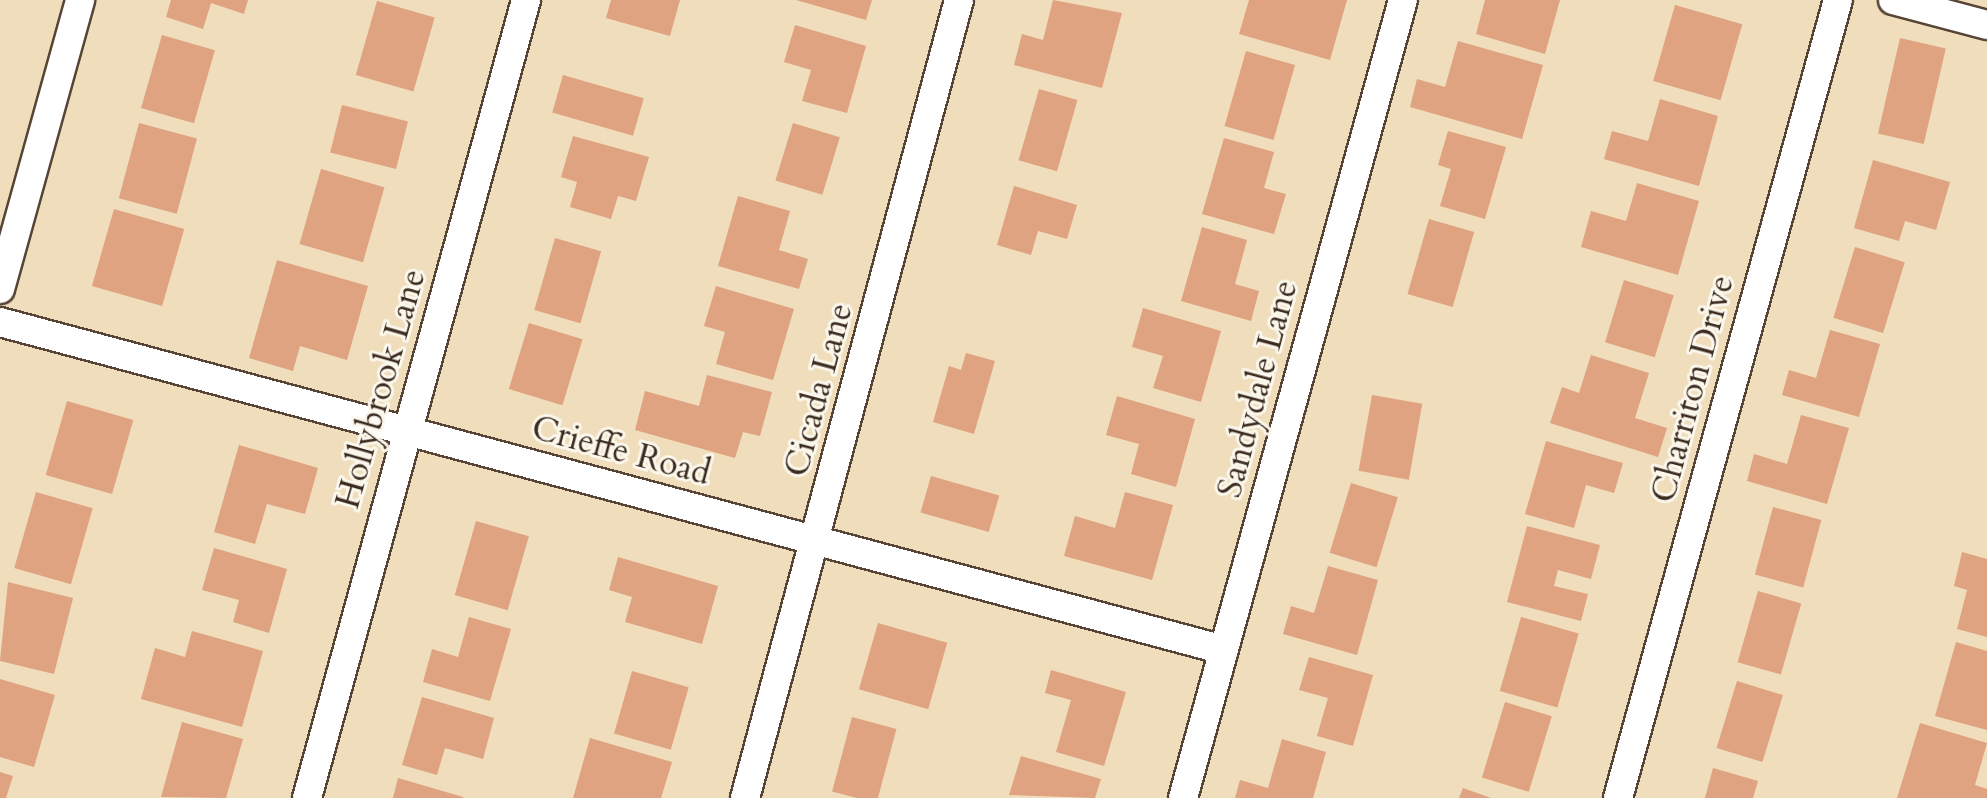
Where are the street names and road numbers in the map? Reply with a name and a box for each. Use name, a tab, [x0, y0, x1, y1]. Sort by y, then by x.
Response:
street label: Hollybrook Lane	[327, 265, 435, 513]
street label: Charriton Drive	[1643, 271, 1743, 507]
street label: Sandydale Lane	[1209, 276, 1307, 502]
street label: Cicada Lane	[776, 299, 862, 481]
street label: Crieffe Road	[527, 408, 715, 494]

